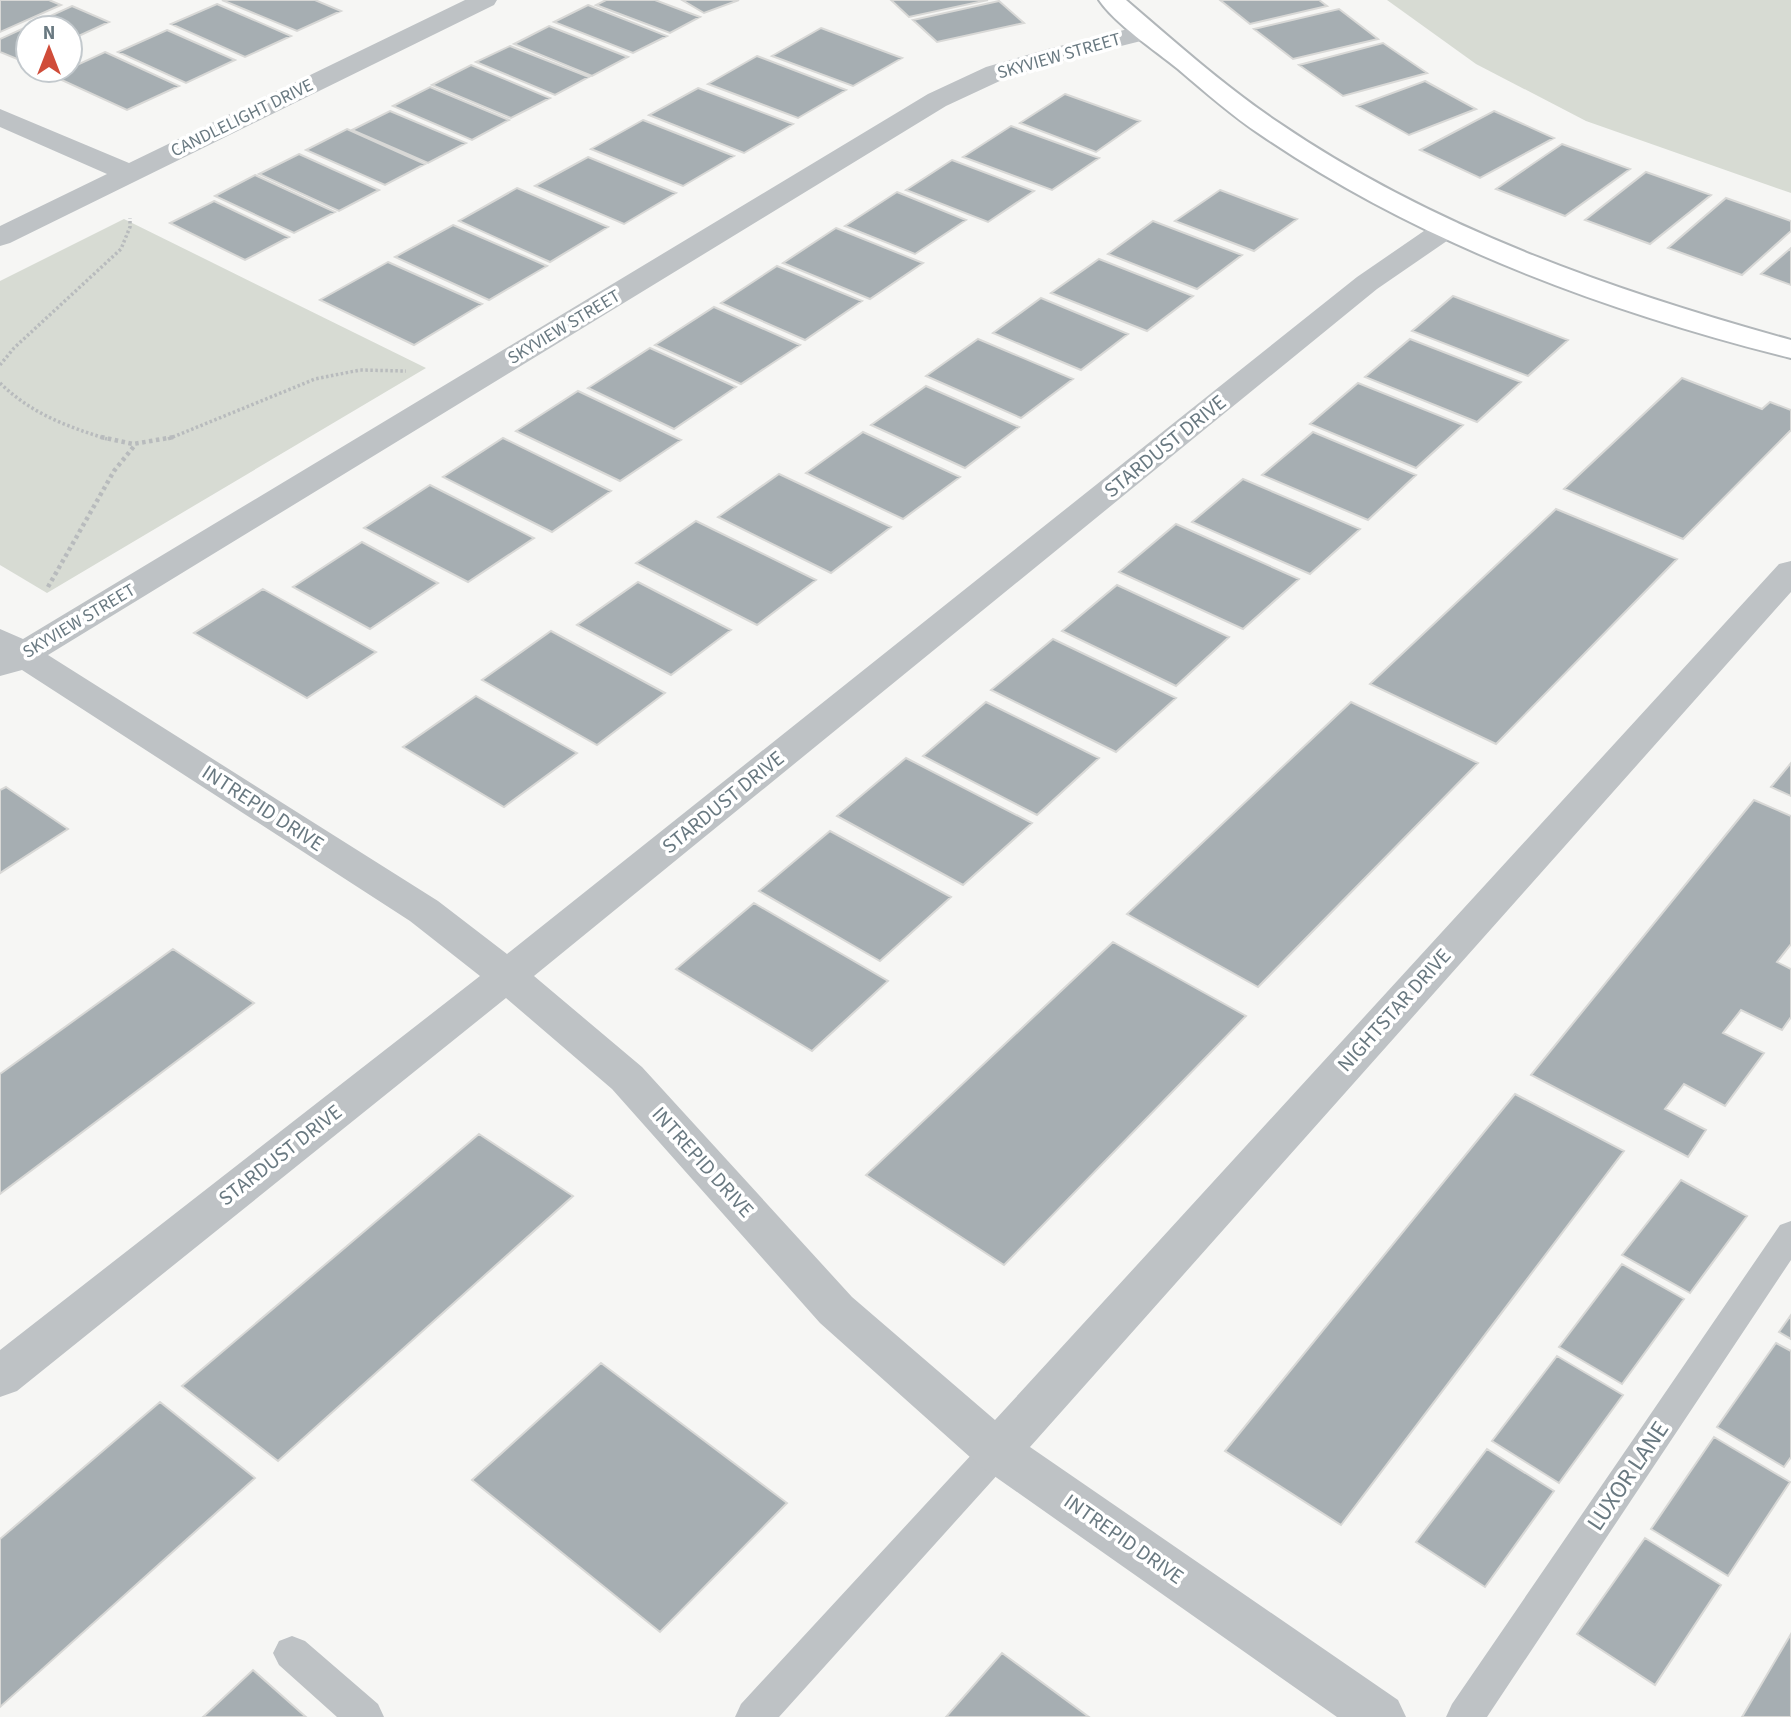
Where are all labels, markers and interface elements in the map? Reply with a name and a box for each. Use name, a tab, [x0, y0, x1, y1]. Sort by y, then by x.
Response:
north arrow	[14, 14, 84, 84]
text: N	[43, 20, 55, 47]
street label: SKYVIEW STREET	[994, 26, 1124, 86]
street label: CANDLELIGHT DRIVE	[167, 73, 317, 163]
street label: SKYVIEW STREET	[503, 283, 625, 370]
street label: STARDUST DRIVE	[1098, 387, 1232, 505]
street label: SKYVIEW STREET	[18, 577, 140, 664]
street label: STARDUST DRIVE	[656, 743, 790, 861]
street label: INTREPID DRIVE	[196, 757, 330, 859]
street label: NIGHTSTAR DRIVE	[1330, 942, 1458, 1078]
street label: STARDUST DRIVE	[212, 1097, 348, 1213]
street label: INTREPID DRIVE	[645, 1100, 761, 1224]
street label: LUXOR LANE	[1578, 1414, 1678, 1538]
street label: INTREPID DRIVE	[1058, 1487, 1190, 1591]

